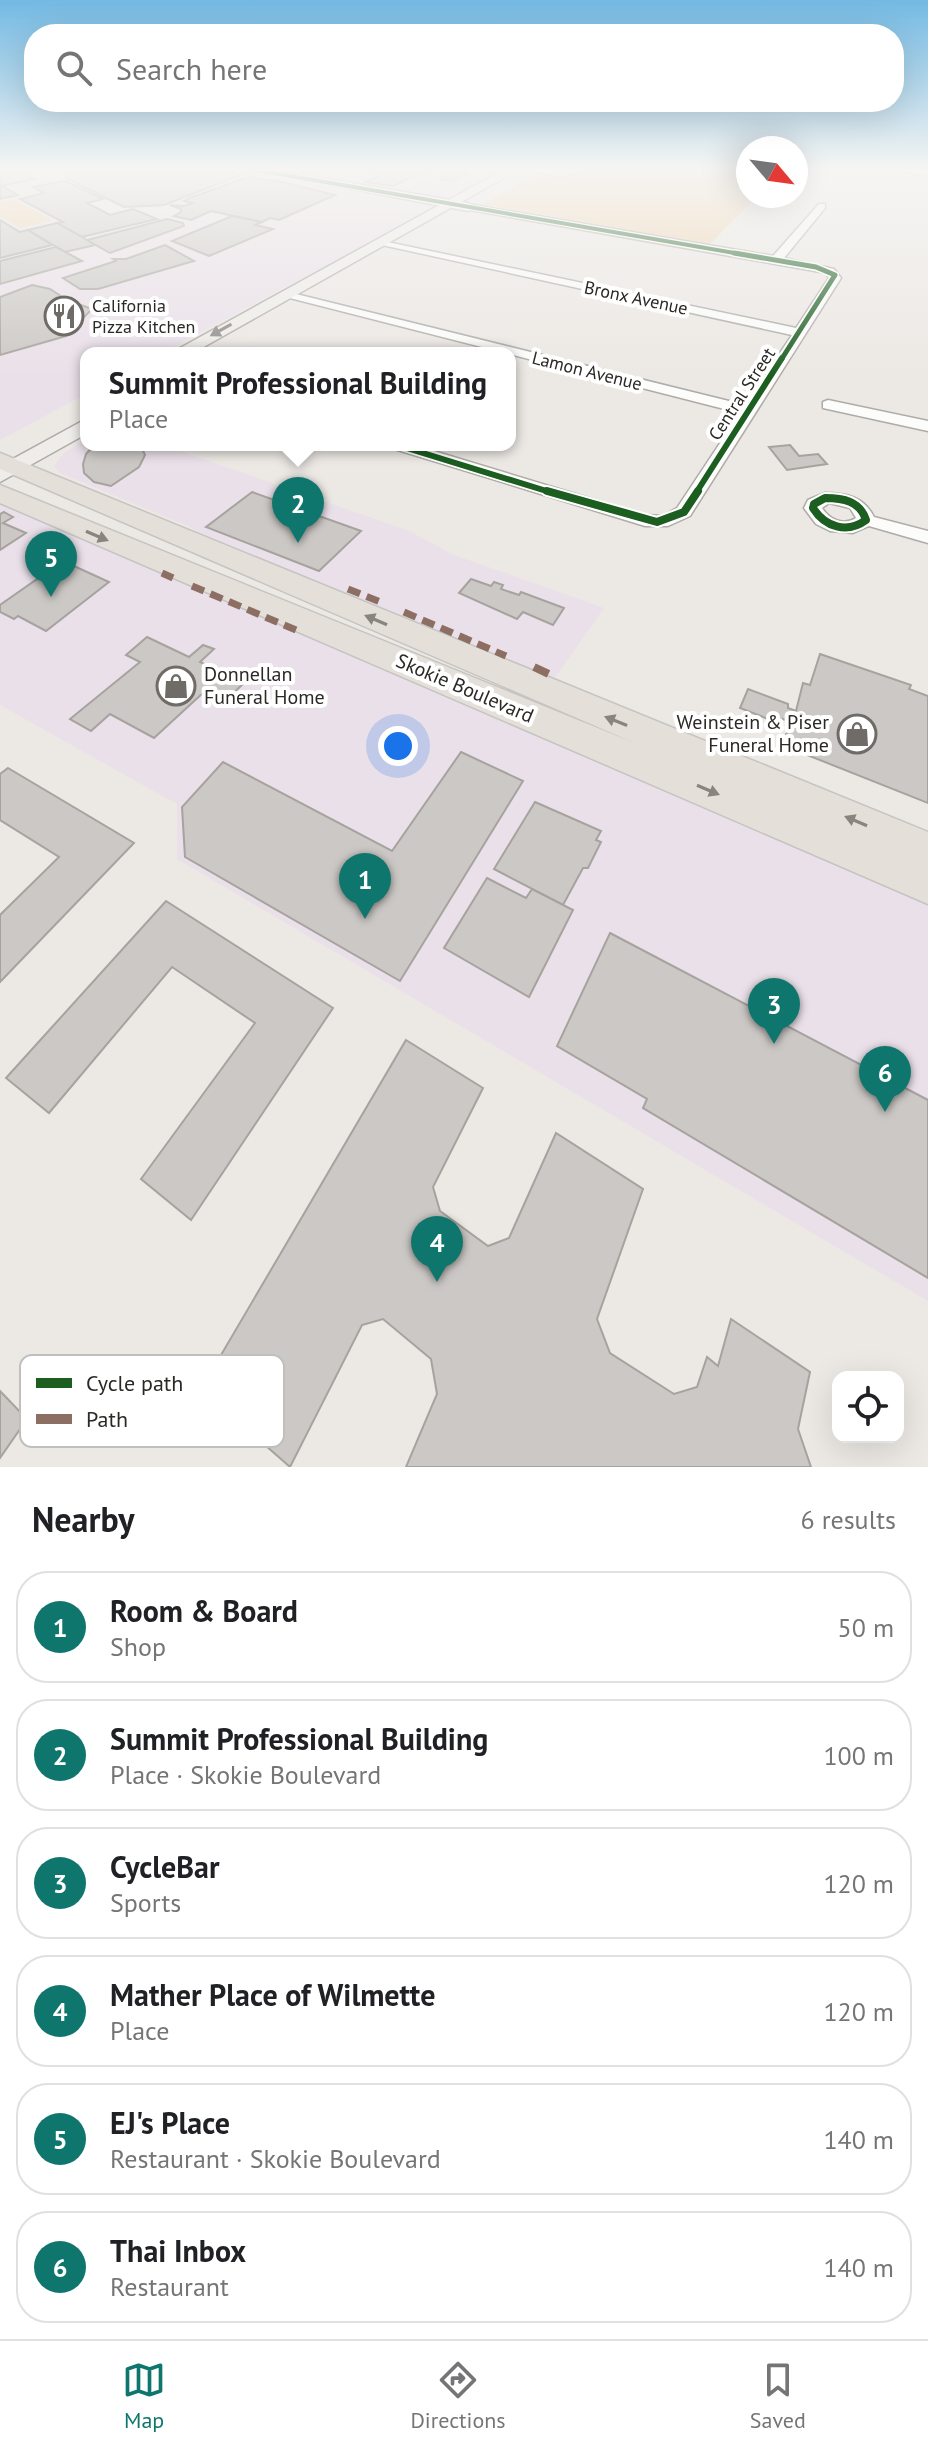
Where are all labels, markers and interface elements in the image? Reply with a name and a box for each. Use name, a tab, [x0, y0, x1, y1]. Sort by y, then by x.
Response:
search box	[24, 24, 904, 112]
icon: search	[52, 46, 96, 90]
text: Search here	[116, 49, 267, 88]
north arrow	[736, 136, 808, 208]
street label: Bronx Avenue	[582, 275, 690, 320]
place label: California Pizza Kitchen	[92, 294, 195, 338]
restaurant icon: California Pizza Kitchen	[43, 295, 85, 337]
one-way arrow	[210, 323, 232, 337]
street label: Central Street	[703, 343, 780, 444]
street label: Lamon Avenue	[530, 346, 644, 395]
popup	[80, 347, 516, 451]
text: Summit Professional Building	[109, 363, 487, 402]
text: Place	[109, 402, 168, 435]
pin: 2	[272, 477, 324, 543]
one-way arrow	[85, 529, 109, 542]
pin: 5	[25, 531, 77, 597]
one-way arrow	[364, 614, 388, 627]
street label: Skokie Boulevard	[392, 647, 538, 729]
place label: Donnellan Funeral Home	[204, 661, 325, 710]
shop icon: Donnellan Funeral Home	[155, 665, 197, 707]
place label: Weinstein & Piser Funeral Home	[677, 709, 829, 758]
shop icon: Weinstein & Piser Funeral Home	[836, 713, 878, 755]
one-way arrow	[604, 715, 628, 728]
your location	[378, 726, 418, 766]
one-way arrow	[696, 783, 720, 796]
one-way arrow	[844, 814, 868, 827]
pin: 1	[339, 853, 391, 919]
pin: 3	[748, 978, 800, 1044]
pin: 6	[859, 1046, 911, 1112]
pin: 4	[411, 1216, 463, 1282]
legend	[20, 1355, 284, 1447]
text: Cycle path	[86, 1369, 183, 1397]
map controls	[832, 1371, 904, 1443]
button: locate	[832, 1371, 904, 1443]
text: Path	[86, 1405, 128, 1433]
text: Nearby	[32, 1497, 134, 1541]
text: 6 results	[801, 1503, 896, 1536]
text: Room & Board	[110, 1591, 298, 1630]
text: 1	[53, 1611, 67, 1644]
text: 50 m	[838, 1611, 894, 1644]
text: Shop	[110, 1630, 166, 1663]
text: Summit Professional Building	[110, 1719, 488, 1758]
text: 2	[53, 1739, 67, 1772]
text: 100 m	[823, 1739, 894, 1772]
text: Place · Skokie Boulevard	[110, 1758, 381, 1791]
text: CycleBar	[110, 1847, 220, 1886]
text: 3	[53, 1867, 67, 1900]
text: 120 m	[823, 1867, 894, 1900]
text: Sports	[110, 1886, 181, 1919]
text: Mather Place of Wilmette	[110, 1975, 435, 2014]
text: 4	[53, 1995, 67, 2028]
text: 120 m	[823, 1995, 894, 2028]
text: Place	[110, 2014, 169, 2047]
text: EJ's Place	[110, 2103, 230, 2142]
text: 5	[53, 2123, 67, 2156]
text: 140 m	[823, 2123, 894, 2156]
text: Restaurant · Skokie Boulevard	[110, 2142, 441, 2175]
text: Thai Inbox	[110, 2231, 246, 2270]
text: 6	[53, 2251, 67, 2284]
text: 140 m	[823, 2251, 894, 2284]
text: Restaurant	[110, 2270, 229, 2303]
tab: Map	[122, 2358, 166, 2434]
tab: Directions	[410, 2358, 506, 2434]
tab: Saved	[750, 2358, 806, 2434]

